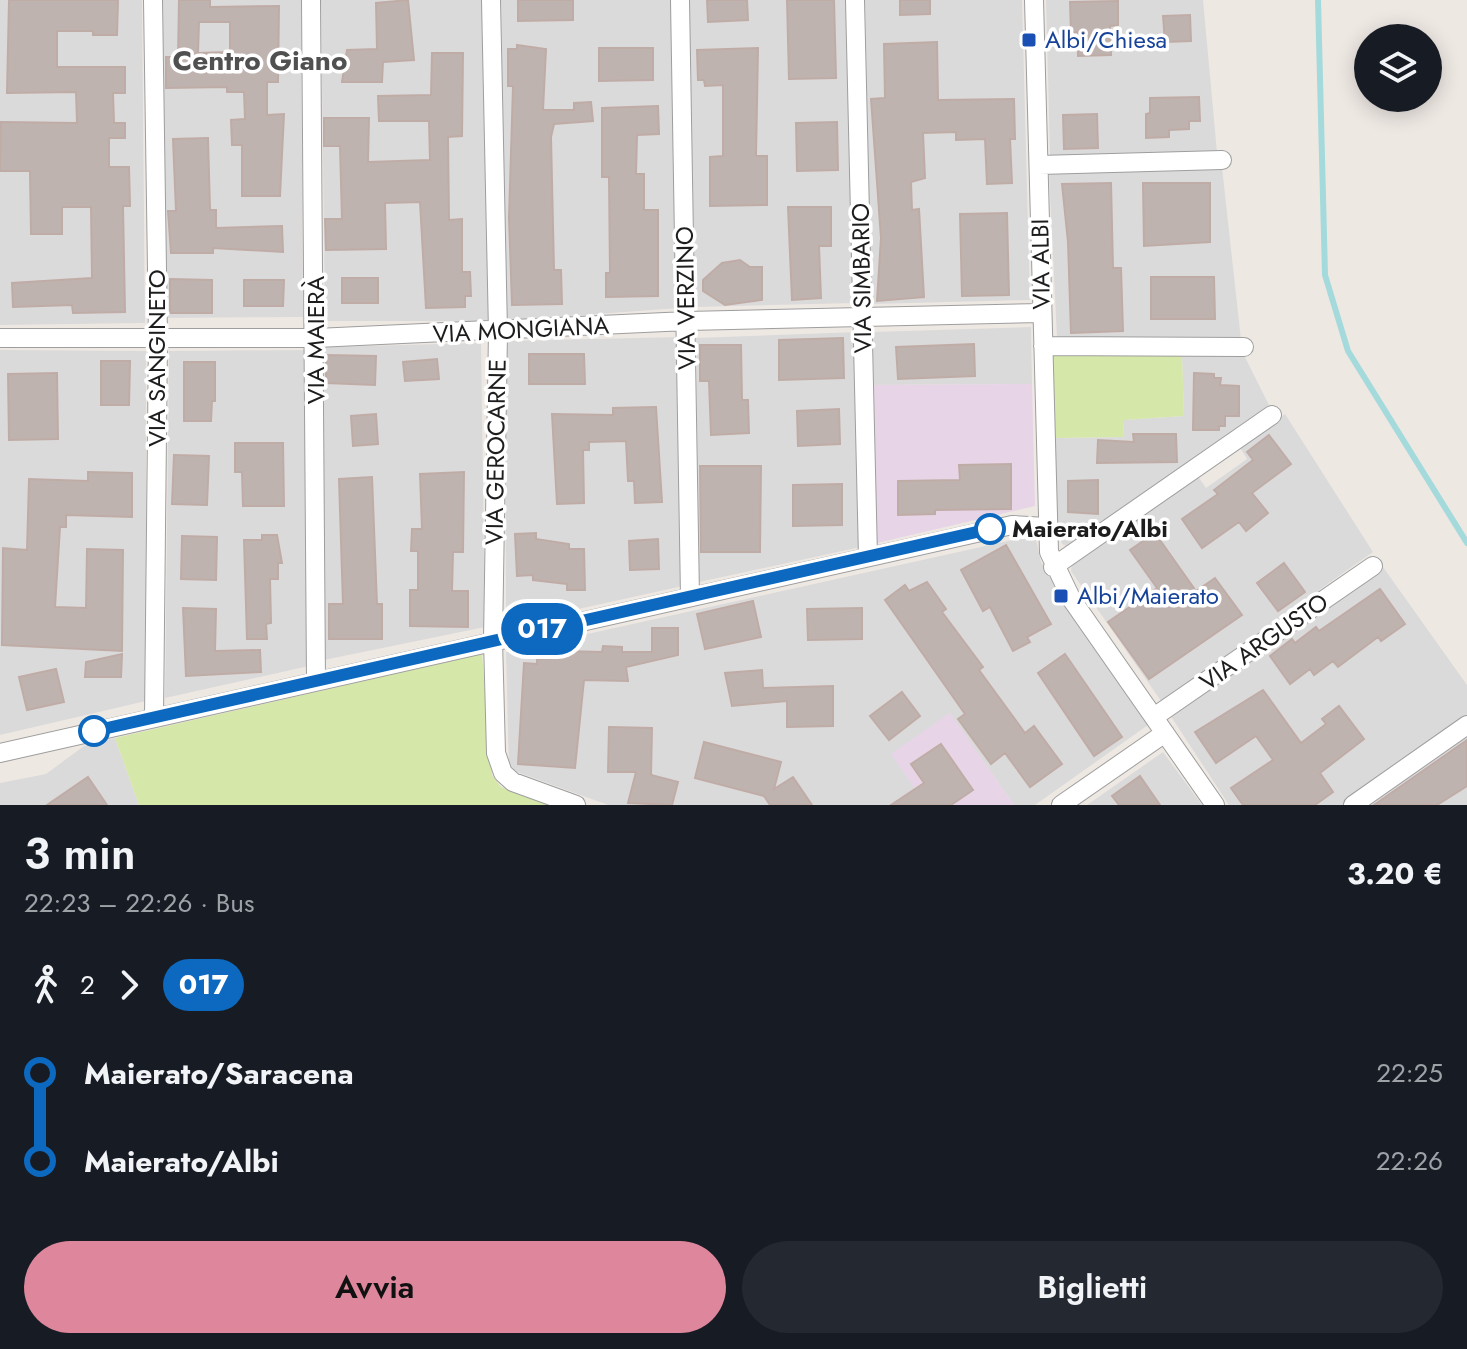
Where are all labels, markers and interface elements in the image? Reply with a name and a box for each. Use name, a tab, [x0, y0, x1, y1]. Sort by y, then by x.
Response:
place label: Albi/Chiesa	[1045, 22, 1167, 57]
map controls	[1354, 24, 1442, 112]
button: layers	[1354, 24, 1442, 112]
marker: Albi/Chiesa	[1020, 31, 1038, 49]
district label: Centro Giano	[173, 40, 347, 81]
street label: VIA SIMBARIO	[843, 203, 880, 353]
street label: VIA ALBI	[1022, 218, 1059, 310]
street label: VIA VERZINO	[667, 226, 704, 370]
street label: VIA SANGINETO	[139, 269, 174, 447]
street label: VIA MAIERÀ	[298, 276, 333, 404]
street label: VIA MONGIANA	[432, 307, 610, 352]
street label: VIA GEROCARNE	[476, 359, 515, 545]
place label: Maierato/Albi	[1012, 511, 1168, 546]
marker: Maierato/Albi	[975, 514, 1005, 544]
place label: Albi/Maierato	[1077, 578, 1219, 613]
street label: VIA ARGUSTO	[1192, 584, 1335, 699]
marker: Albi/Maierato	[1052, 587, 1070, 605]
line badge: 017	[496, 603, 588, 655]
text: 017	[517, 608, 567, 649]
unlabelled marker	[79, 716, 109, 746]
text: 3 min	[24, 822, 136, 886]
text: 3.20 €	[1347, 852, 1443, 895]
text: 22:23 – 22:26 · Bus	[24, 884, 254, 922]
icon: walk	[24, 963, 68, 1007]
icon: forward	[107, 963, 151, 1007]
text: 017	[179, 964, 228, 1005]
text: 2	[80, 966, 95, 1004]
text: Maierato/Saracena	[84, 1052, 354, 1095]
text: 22:25	[1376, 1054, 1443, 1092]
text: Maierato/Albi	[84, 1140, 279, 1183]
text: 22:26	[1376, 1142, 1443, 1180]
button: Avvia	[24, 1241, 726, 1333]
button: Biglietti	[742, 1241, 1443, 1333]

